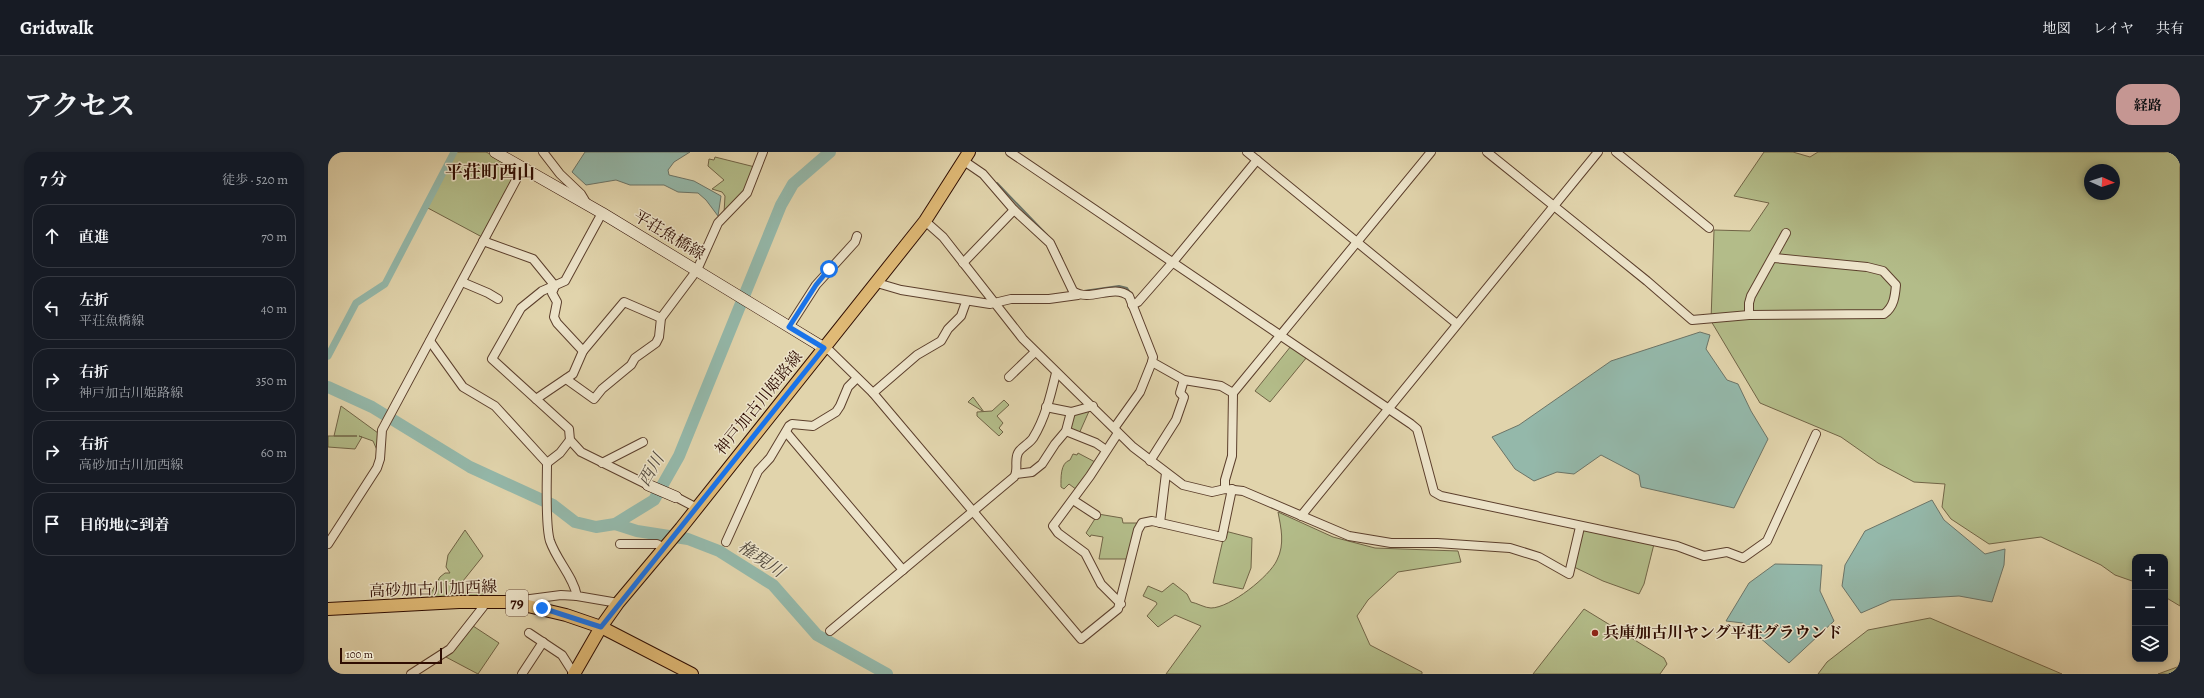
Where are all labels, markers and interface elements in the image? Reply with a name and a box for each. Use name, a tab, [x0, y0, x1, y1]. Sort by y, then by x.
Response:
text: Gridwalk	[20, 15, 93, 41]
text: 地図	[2043, 19, 2071, 38]
text: レイヤ	[2093, 19, 2134, 38]
text: 共有	[2156, 19, 2184, 38]
button: 経路	[2116, 84, 2180, 125]
text: アクセス	[24, 87, 135, 125]
district label: 平荘町西山	[445, 160, 535, 184]
north arrow	[2084, 164, 2120, 200]
text: 7 分	[40, 168, 67, 191]
text: 徒歩 · 520 m	[222, 171, 288, 188]
street label: 平荘魚橋線	[629, 205, 709, 265]
icon: ahead	[41, 225, 63, 247]
text: 直進	[79, 227, 109, 247]
text: 70 m	[261, 228, 287, 245]
route start	[820, 260, 838, 278]
text: 左折	[79, 290, 109, 310]
icon: left	[41, 297, 63, 319]
text: 40 m	[261, 300, 287, 317]
text: 平荘魚橋線	[79, 312, 144, 329]
street label: 神戸加古川姫路線	[710, 346, 808, 460]
text: 右折	[79, 362, 109, 382]
icon: right	[41, 369, 63, 391]
text: 350 m	[256, 372, 287, 389]
text: 神戸加古川姫路線	[79, 384, 183, 401]
text: 右折	[79, 434, 109, 454]
icon: right	[41, 441, 63, 463]
text: 60 m	[261, 444, 287, 461]
water label: 西川	[633, 448, 670, 490]
text: 高砂加古川加西線	[79, 456, 183, 473]
icon: arrive	[41, 513, 63, 535]
text: 目的地に到着	[79, 515, 169, 535]
water label: 権現川	[733, 535, 790, 584]
map controls	[2132, 554, 2168, 662]
button: +	[2132, 554, 2168, 590]
street label: 高砂加古川加西線	[369, 576, 497, 602]
road number: 79	[506, 590, 528, 616]
button: −	[2132, 590, 2168, 626]
route end	[533, 599, 551, 617]
place label: 兵庫加古川ヤング平荘グラウンド	[1603, 622, 1843, 644]
button: layers	[2132, 626, 2168, 662]
marker: 兵庫加古川ヤング平荘グラウンド	[1590, 628, 1600, 638]
scale bar	[340, 646, 442, 665]
text: 100 m	[346, 647, 373, 662]

